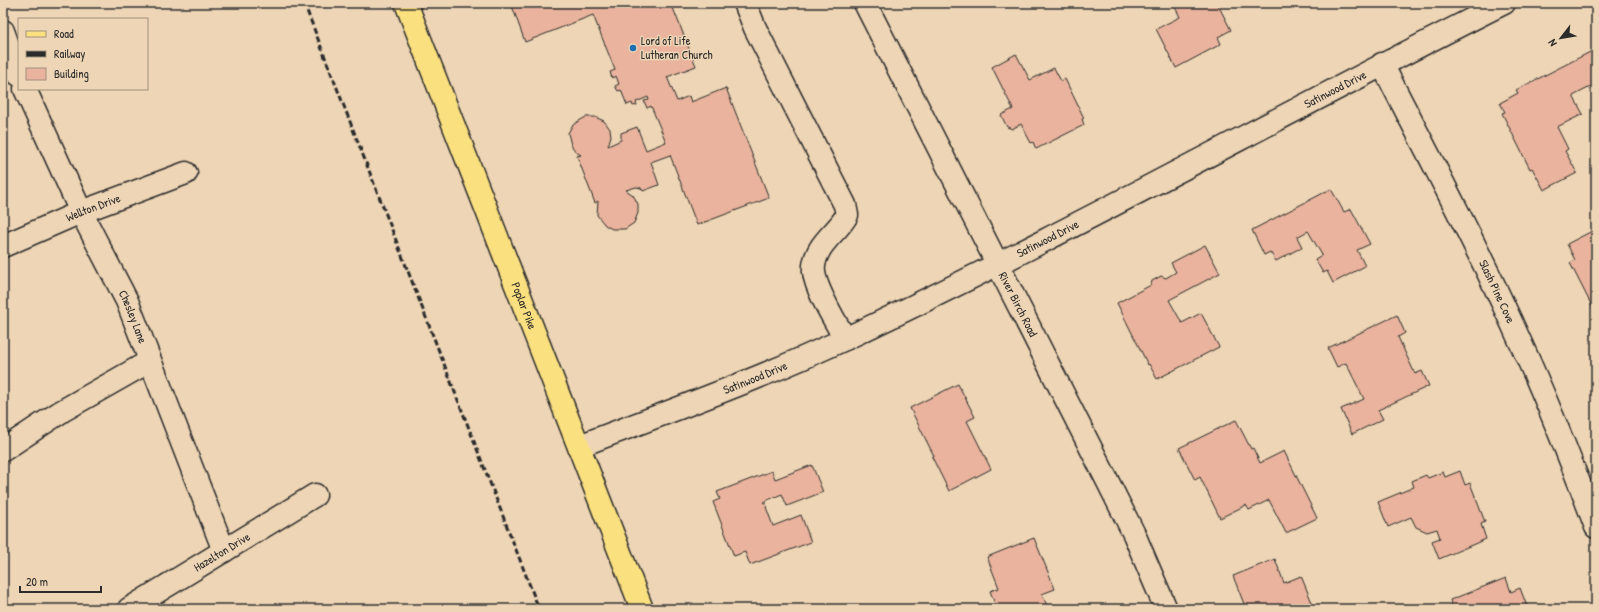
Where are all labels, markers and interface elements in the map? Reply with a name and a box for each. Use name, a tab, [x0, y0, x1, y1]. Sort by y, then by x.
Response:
legend	[18, 18, 148, 90]
north arrow	[1541, 18, 1581, 58]
text: Road	[54, 25, 74, 42]
place label: Lord of Life Lutheran Church	[641, 32, 712, 63]
text: N	[1545, 37, 1560, 49]
marker: Lord of Life Lutheran Church	[628, 43, 638, 53]
text: Railway	[54, 45, 85, 62]
text: Building	[54, 65, 89, 82]
street label: Satinwood Drive	[1301, 66, 1369, 112]
street label: Wellton Drive	[63, 189, 123, 226]
street label: Satinwood Drive	[1014, 215, 1082, 261]
street label: Slash Pine Cove	[1475, 257, 1520, 326]
street label: River Birch Road	[995, 269, 1042, 340]
street label: Poplar Pike	[508, 280, 541, 332]
street label: Chesley Lane	[115, 287, 152, 346]
street label: Satinwood Drive	[721, 357, 790, 398]
street label: Hazelton Drive	[190, 528, 253, 575]
scale bar	[20, 568, 101, 594]
text: 20 m	[26, 573, 48, 590]

